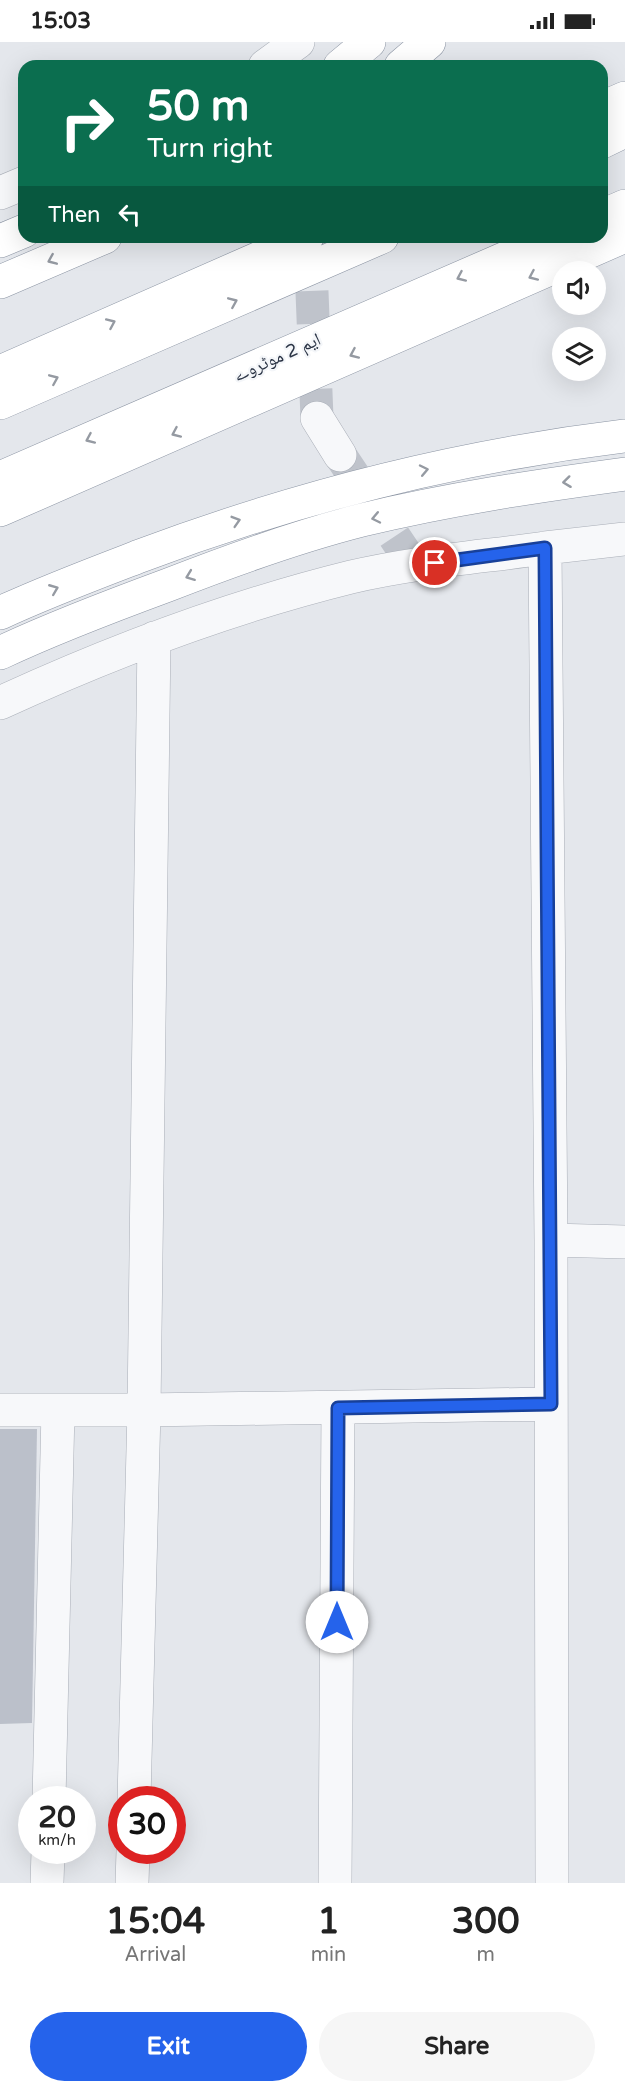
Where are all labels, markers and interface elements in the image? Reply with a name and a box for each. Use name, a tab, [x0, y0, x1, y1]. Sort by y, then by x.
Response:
text: 15:03	[30, 8, 91, 34]
text: 50 m	[147, 81, 249, 132]
icon: right	[48, 84, 126, 162]
text: Turn right	[147, 132, 273, 165]
icon: left	[113, 198, 146, 231]
text: Then	[48, 202, 101, 228]
one-way arrow	[48, 252, 59, 264]
map controls	[552, 261, 606, 381]
button: sound	[552, 261, 606, 315]
one-way arrow	[528, 268, 539, 280]
one-way arrow	[457, 270, 468, 282]
one-way arrow	[226, 297, 237, 309]
one-way arrow	[105, 318, 116, 330]
button: layers	[552, 327, 606, 381]
street label: ایم 2 موٹروے	[230, 328, 324, 387]
one-way arrow	[350, 347, 361, 359]
one-way arrow	[47, 375, 58, 387]
one-way arrow	[171, 425, 182, 437]
one-way arrow	[85, 431, 96, 443]
one-way arrow	[419, 464, 429, 477]
one-way arrow	[562, 475, 572, 487]
one-way arrow	[371, 510, 381, 523]
one-way arrow	[230, 516, 241, 529]
pin	[409, 537, 460, 588]
icon: arrive	[418, 546, 451, 579]
one-way arrow	[185, 569, 196, 582]
one-way arrow	[47, 584, 58, 596]
position arrow	[305, 1590, 369, 1654]
speed limit sign: 30	[108, 1786, 186, 1864]
text: 20	[38, 1799, 76, 1836]
text: km/h	[38, 1831, 76, 1849]
text: 15:04	[105, 1900, 205, 1943]
text: 1	[317, 1900, 340, 1943]
text: 300	[452, 1900, 520, 1943]
text: Arrival	[124, 1943, 186, 1967]
text: min	[311, 1943, 346, 1967]
text: m	[476, 1943, 495, 1967]
button: Exit	[30, 2012, 307, 2081]
button: Share	[319, 2012, 595, 2081]

